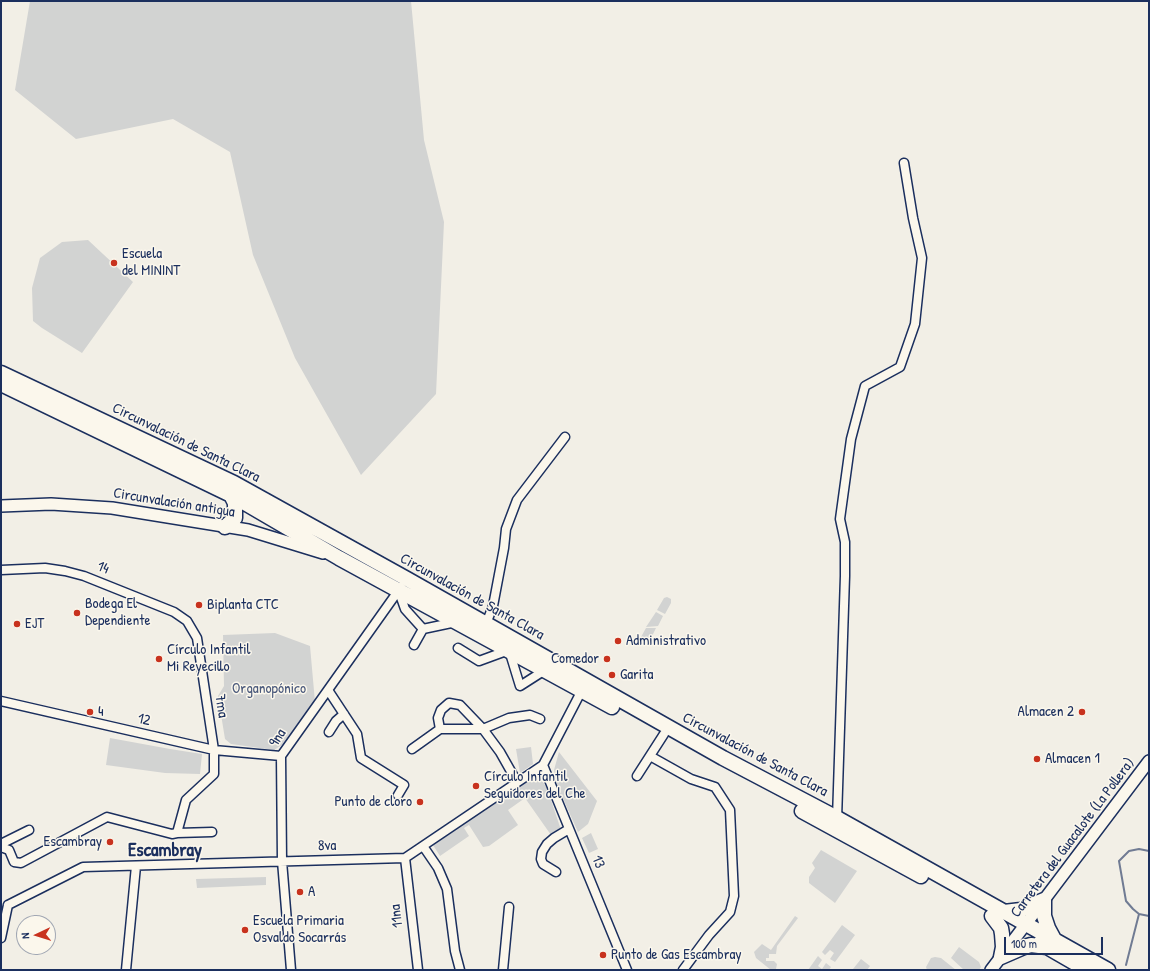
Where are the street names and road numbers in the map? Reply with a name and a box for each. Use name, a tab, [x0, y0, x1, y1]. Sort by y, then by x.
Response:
street label: Circunvalación de Santa Clara	[109, 399, 263, 487]
street label: Circunvalación antigua	[112, 484, 236, 522]
street label: Circunvalación de Santa Clara	[397, 550, 547, 644]
street label: 14	[94, 558, 112, 578]
street label: 7ma	[210, 693, 232, 719]
street label: Circunvalación de Santa Clara	[679, 709, 831, 801]
street label: 12	[136, 710, 152, 730]
street label: 9na	[266, 726, 290, 750]
street label: Carretera del Guacalote (La Pollera)	[1007, 755, 1139, 921]
street label: 8va	[318, 837, 336, 855]
street label: 13	[587, 853, 609, 871]
street label: 11na	[387, 903, 407, 929]

